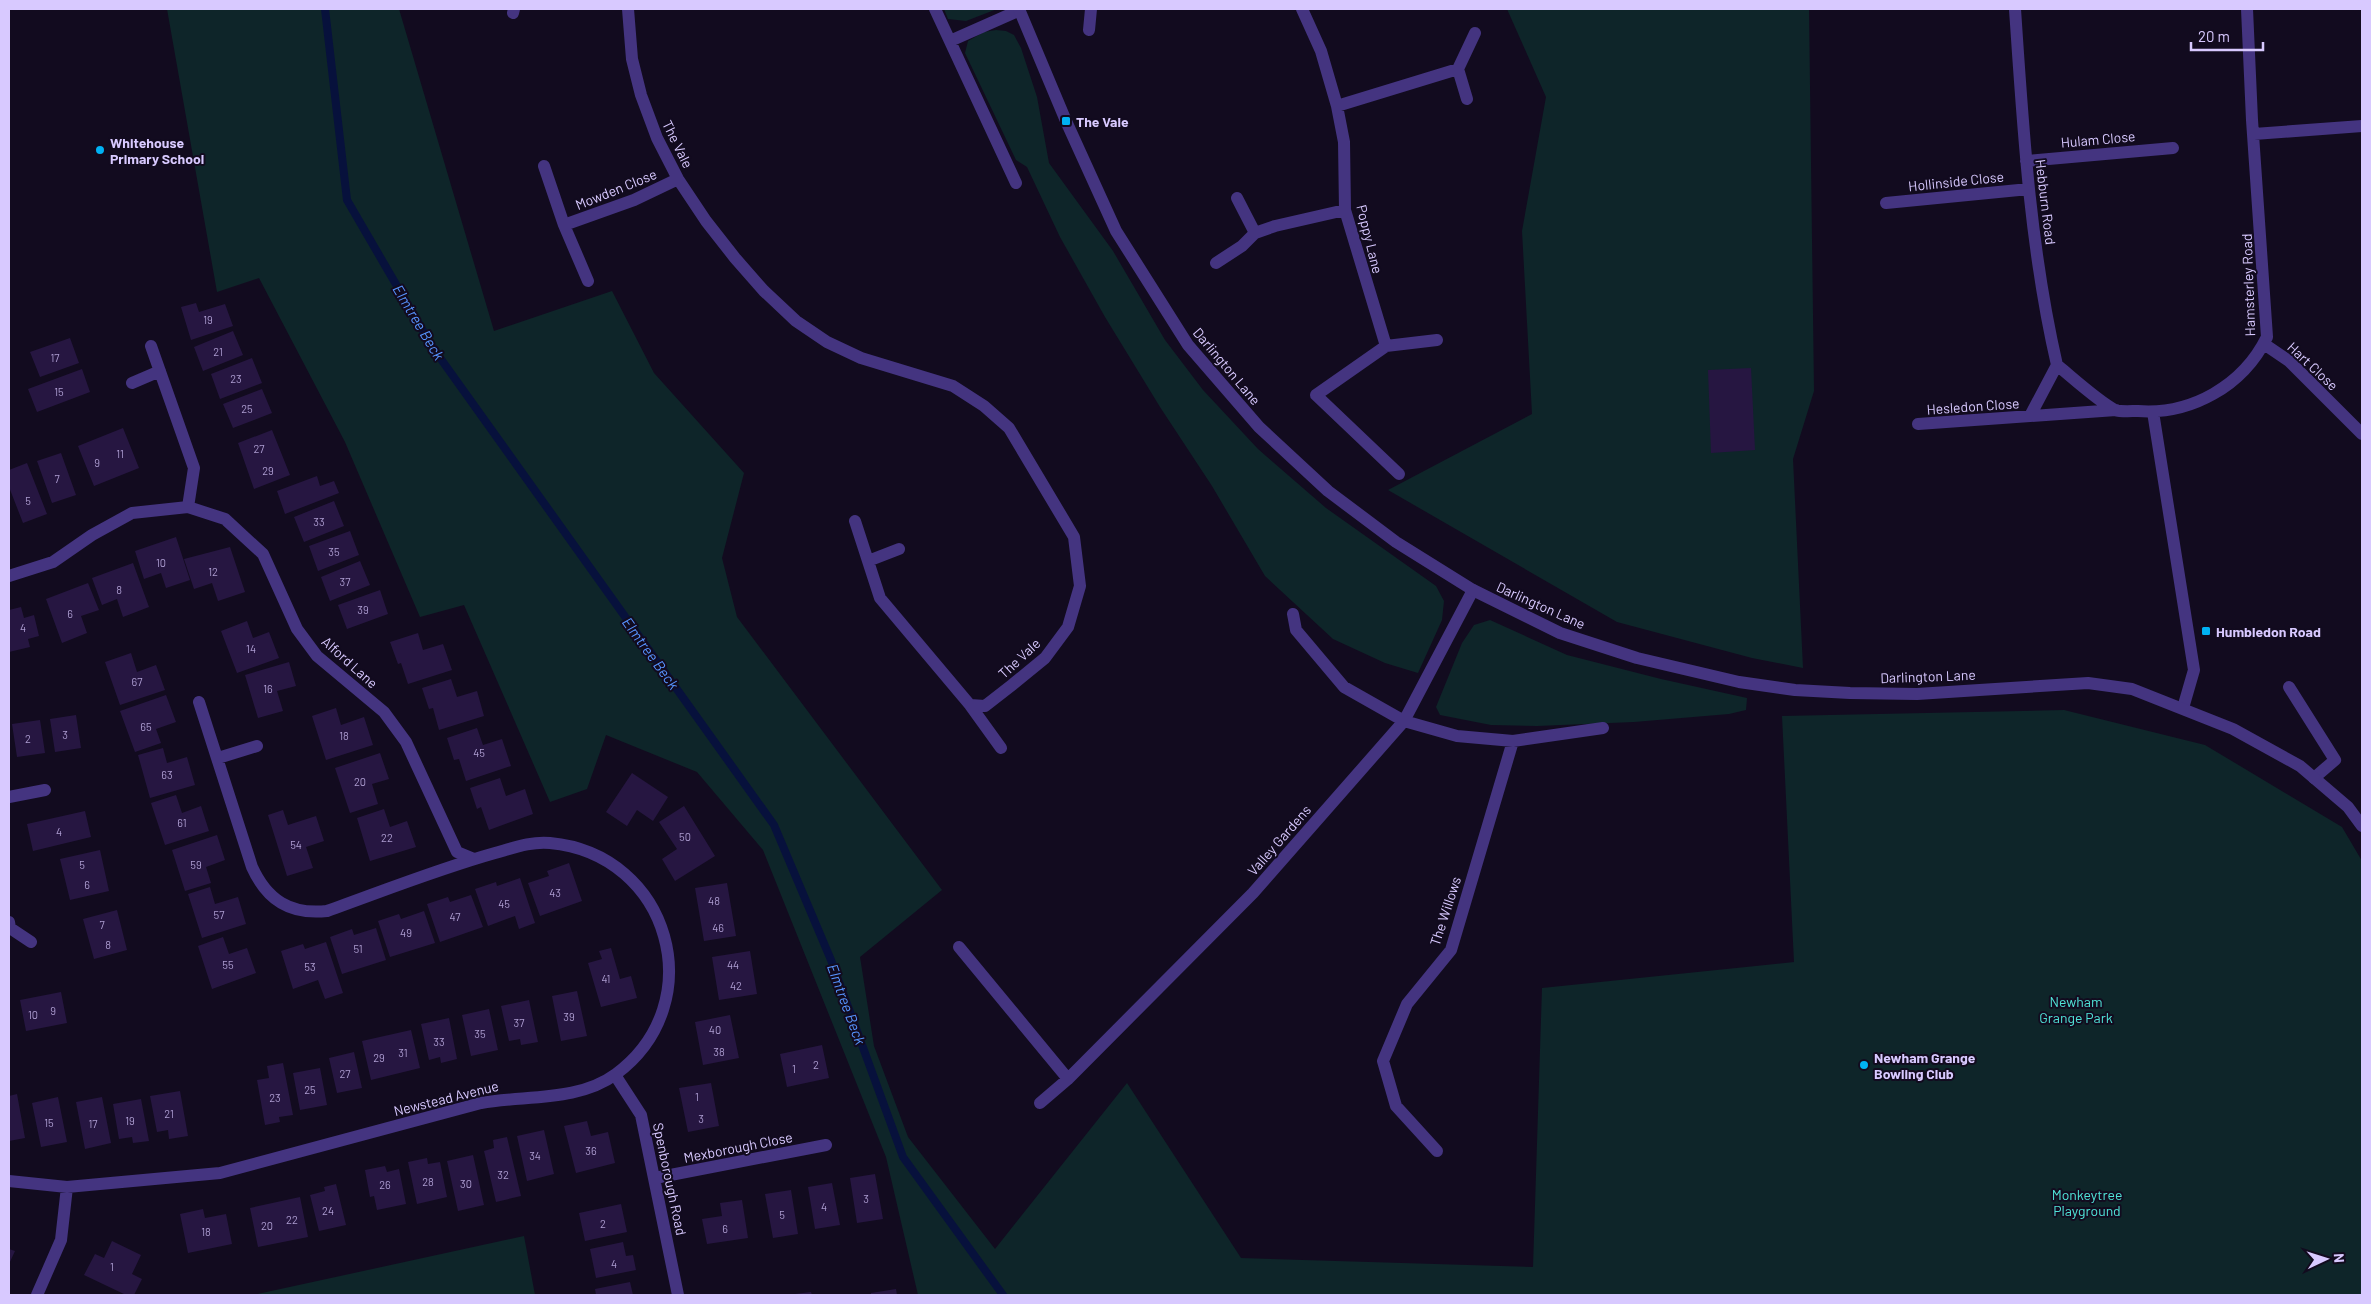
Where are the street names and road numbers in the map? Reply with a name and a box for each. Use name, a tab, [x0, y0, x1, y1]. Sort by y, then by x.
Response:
street label: The Vale	[659, 117, 697, 171]
street label: Hulam Close	[2060, 127, 2136, 151]
street label: Hebburn Road	[2032, 158, 2060, 246]
street label: Mowden Close	[573, 165, 659, 213]
street label: Hollinside Close	[1907, 168, 2005, 194]
street label: Poppy Lane	[1353, 203, 1387, 275]
street label: Hamsterley Road	[2238, 233, 2258, 337]
street label: Darlington Lane	[1190, 324, 1264, 408]
street label: Hart Close	[2284, 338, 2342, 394]
street label: Hesledon Close	[1926, 394, 2020, 418]
street label: Darlington Lane	[1494, 578, 1588, 632]
street label: Alford Lane	[319, 633, 381, 691]
street label: The Vale	[995, 634, 1043, 682]
street label: Darlington Lane	[1880, 666, 1976, 686]
street label: Valley Gardens	[1244, 801, 1314, 879]
street label: The Willows	[1426, 874, 1464, 948]
street label: Newstead Avenue	[392, 1077, 500, 1119]
street label: Spenborough Road	[650, 1121, 690, 1237]
street label: Mexborough Close	[682, 1128, 794, 1166]

